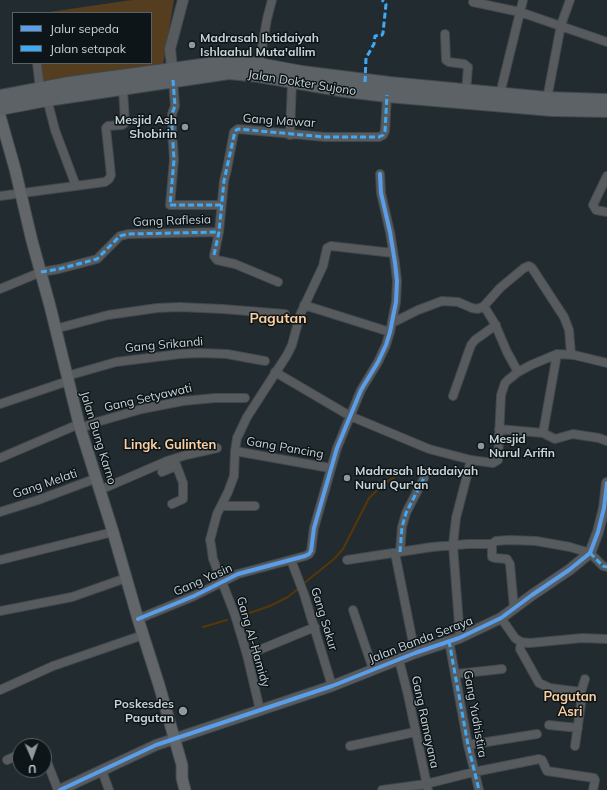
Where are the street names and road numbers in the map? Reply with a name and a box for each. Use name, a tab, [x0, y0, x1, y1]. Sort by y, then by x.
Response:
street label: Jalan Dokter Sujono	[247, 67, 357, 99]
street label: Gang Mawar	[242, 111, 316, 131]
street label: Gang Raflesia	[133, 212, 211, 230]
street label: Gang Srikandi	[124, 334, 204, 356]
street label: Gang Setyawati	[103, 381, 193, 415]
street label: Jalan Bung Karno	[77, 390, 119, 486]
street label: Gang Pancing	[245, 434, 325, 462]
street label: Gang Melati	[11, 466, 79, 502]
street label: Gang Yasin	[171, 561, 235, 599]
street label: Gang Sakur	[308, 586, 340, 652]
street label: Gang Al-Hamidy	[233, 595, 273, 689]
street label: Jalan Banda Seraya	[367, 614, 475, 666]
street label: Gang Yudhistira	[460, 669, 490, 759]
street label: Gang Ramayana	[408, 674, 442, 770]

